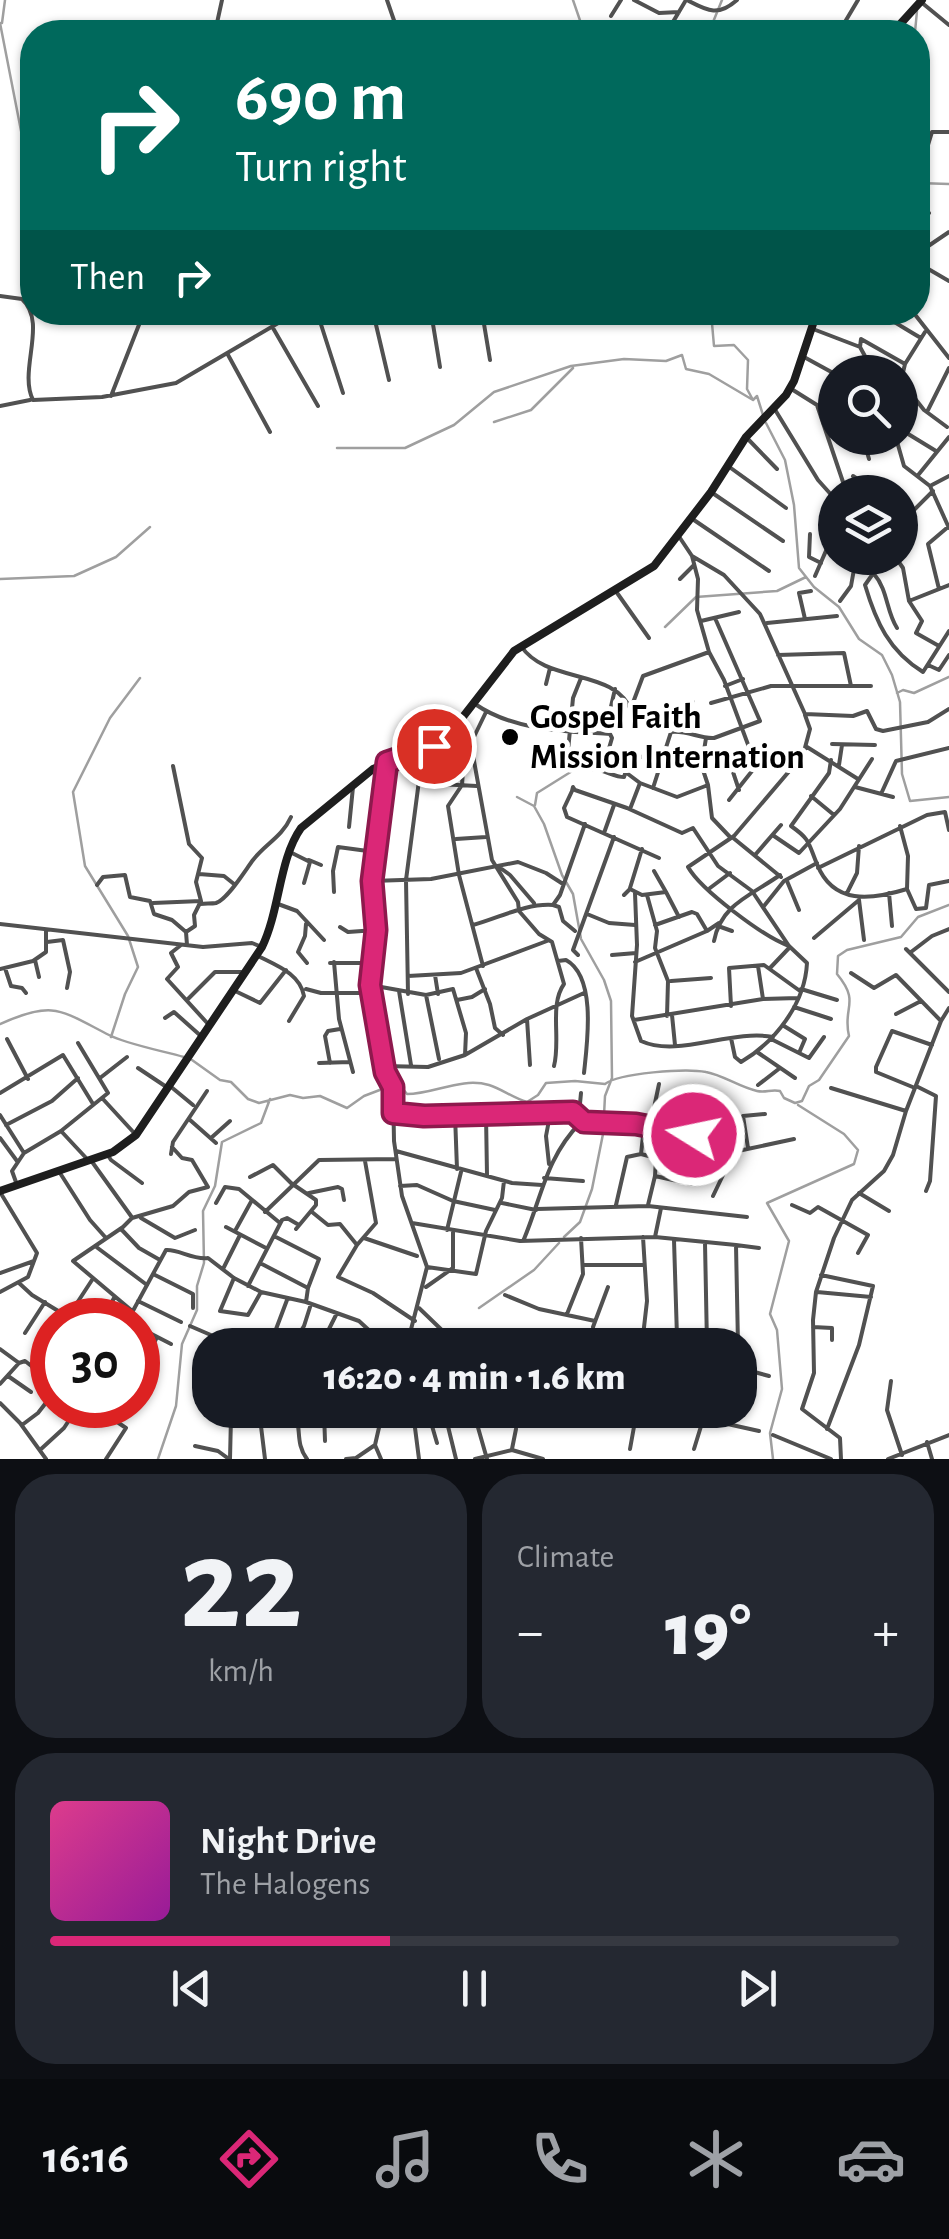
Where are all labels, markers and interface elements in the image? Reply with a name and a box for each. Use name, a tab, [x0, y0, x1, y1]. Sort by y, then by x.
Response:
icon: right	[70, 60, 200, 190]
text: 690 m	[235, 63, 406, 133]
text: Turn right	[235, 145, 407, 190]
icon: right	[165, 250, 220, 305]
text: Then	[70, 259, 145, 297]
map controls	[818, 355, 918, 575]
button: search	[818, 355, 918, 455]
button: layers	[818, 475, 918, 575]
place label: Gospel Faith Mission Internation	[530, 700, 805, 775]
pin	[392, 704, 477, 789]
icon: arrive	[407, 719, 462, 774]
marker: Gospel Faith Mission Internation	[499, 726, 521, 748]
position arrow	[642, 1083, 746, 1187]
speed limit sign: 30	[30, 1298, 160, 1428]
text: 16:20 · 4 min · 1.6 km	[324, 1359, 625, 1397]
text: 22	[180, 1522, 302, 1652]
text: Climate	[517, 1541, 614, 1573]
text: 19°	[665, 1594, 751, 1669]
text: −	[517, 1605, 543, 1660]
text: +	[873, 1605, 899, 1660]
text: km/h	[208, 1655, 274, 1687]
text: Night Drive	[200, 1823, 376, 1861]
text: The Halogens	[200, 1868, 370, 1900]
icon: previous	[164, 1961, 219, 2016]
icon: pause	[447, 1961, 502, 2016]
icon: next	[730, 1961, 785, 2016]
icon: directions	[214, 2124, 284, 2194]
icon: music	[370, 2124, 440, 2194]
icon: phone	[525, 2124, 595, 2194]
icon: climate	[681, 2124, 751, 2194]
icon: car	[836, 2124, 906, 2194]
text: 16:16	[43, 2136, 129, 2181]

